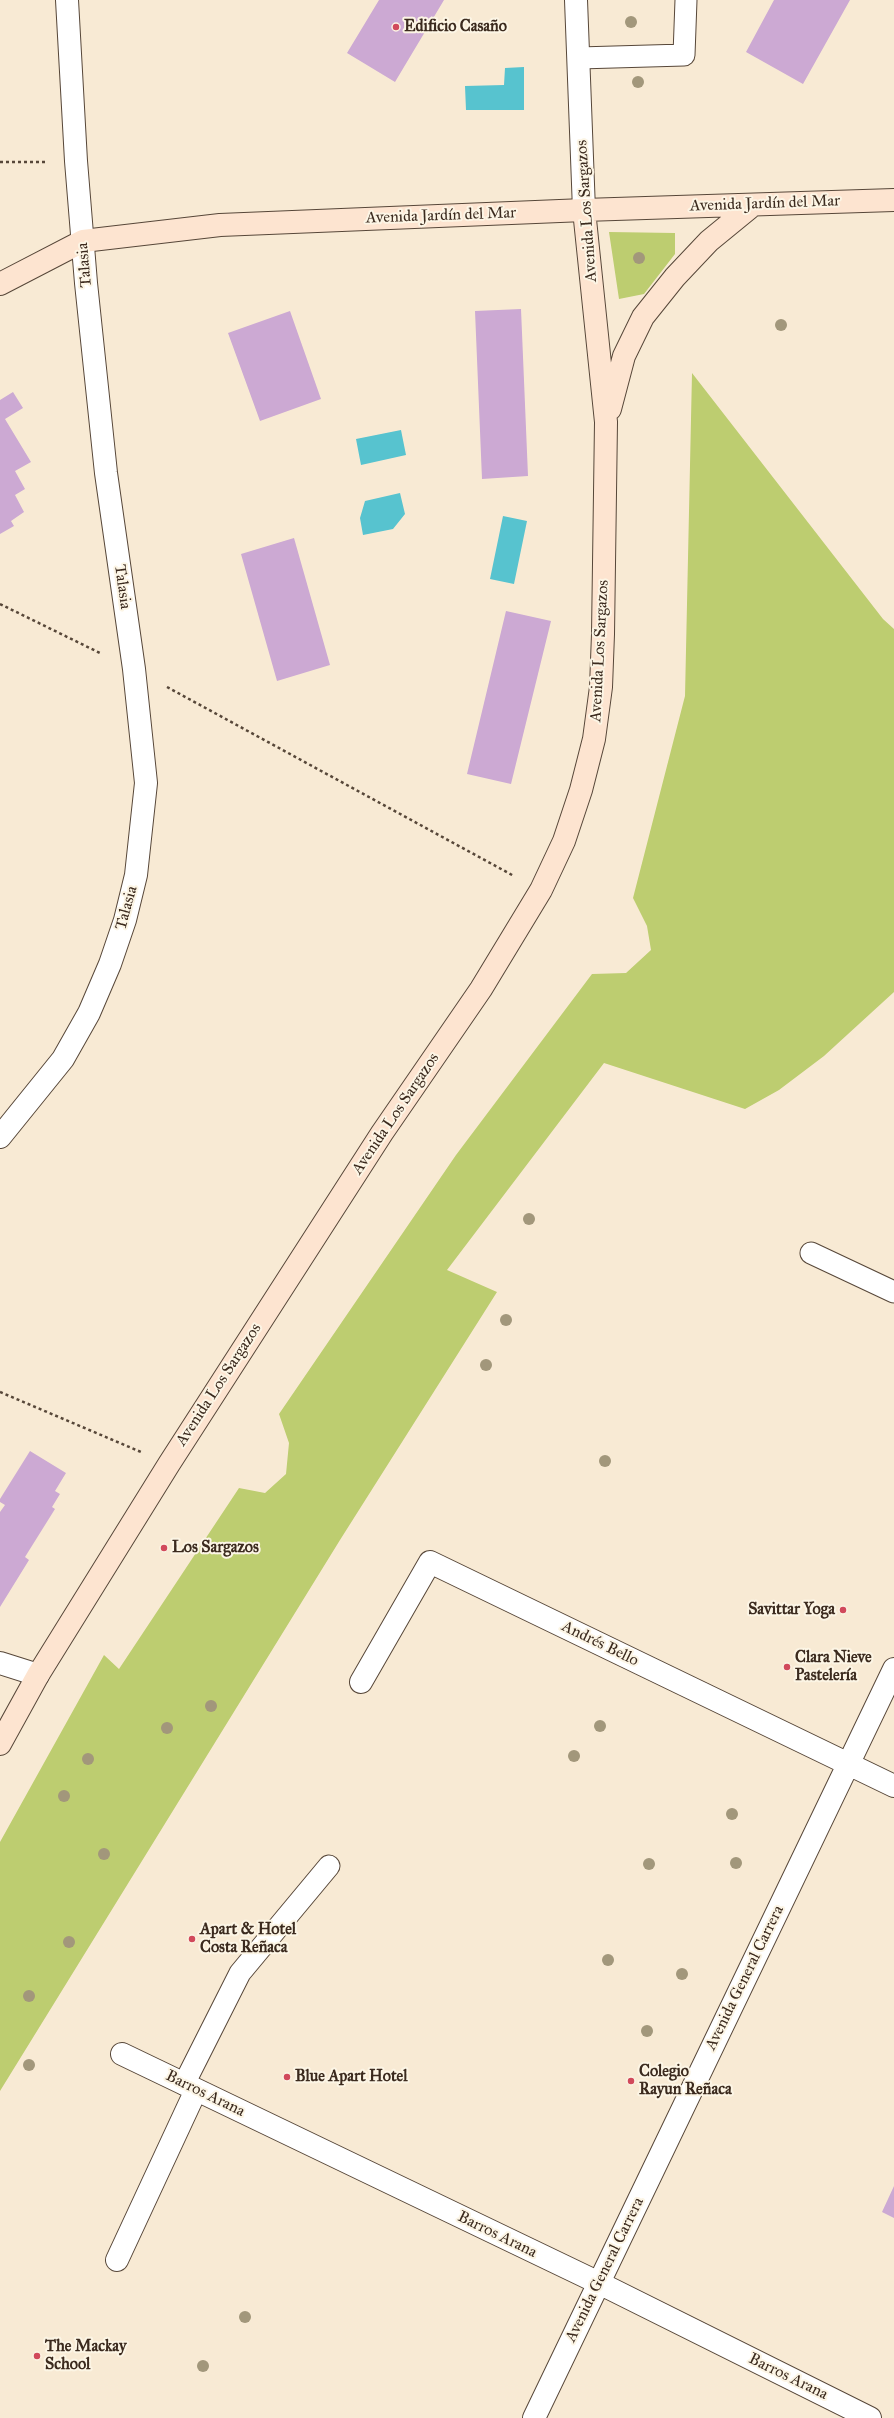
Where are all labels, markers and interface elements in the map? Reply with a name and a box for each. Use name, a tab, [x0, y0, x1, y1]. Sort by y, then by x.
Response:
place label: Edificio Casaño	[404, 17, 507, 37]
marker: Edificio Casaño	[391, 22, 401, 32]
street label: Avenida Los Sargazos	[572, 139, 602, 283]
street label: Avenida Jardín del Mar	[689, 192, 841, 216]
street label: Avenida Jardín del Mar	[365, 204, 517, 228]
street label: Talasia	[73, 242, 97, 288]
street label: Talasia	[109, 563, 135, 611]
street label: Avenida Los Sargazos	[587, 579, 613, 723]
street label: Talasia	[112, 884, 142, 932]
street label: Avenida Los Sargazos	[348, 1050, 444, 1178]
street label: Avenida Los Sargazos	[172, 1320, 266, 1450]
place label: Los Sargazos	[172, 1538, 259, 1558]
marker: Los Sargazos	[159, 1543, 169, 1553]
place label: Savittar Yoga	[748, 1600, 835, 1620]
marker: Savittar Yoga	[838, 1605, 848, 1615]
street label: Andrés Bello	[558, 1617, 642, 1671]
place label: Clara Nieve Pastelería	[795, 1648, 872, 1686]
marker: Clara Nieve Pastelería	[782, 1662, 792, 1672]
street label: Avenida General Carrera	[702, 1902, 788, 2054]
place label: Apart & Hotel Costa Reñaca	[200, 1920, 296, 1958]
marker: Apart & Hotel Costa Reñaca	[187, 1934, 197, 1944]
place label: Colegio Rayun Reñaca	[639, 2062, 732, 2100]
street label: Barros Arana	[162, 2067, 248, 2121]
place label: Blue Apart Hotel	[295, 2067, 408, 2087]
marker: Blue Apart Hotel	[282, 2072, 292, 2082]
marker: Colegio Rayun Reñaca	[626, 2076, 636, 2086]
street label: Avenida General Carrera	[562, 2194, 648, 2346]
street label: Barros Arana	[454, 2208, 540, 2262]
place label: The Mackay School	[45, 2337, 126, 2375]
street label: Barros Arana	[745, 2350, 831, 2404]
marker: The Mackay School	[32, 2351, 42, 2361]

